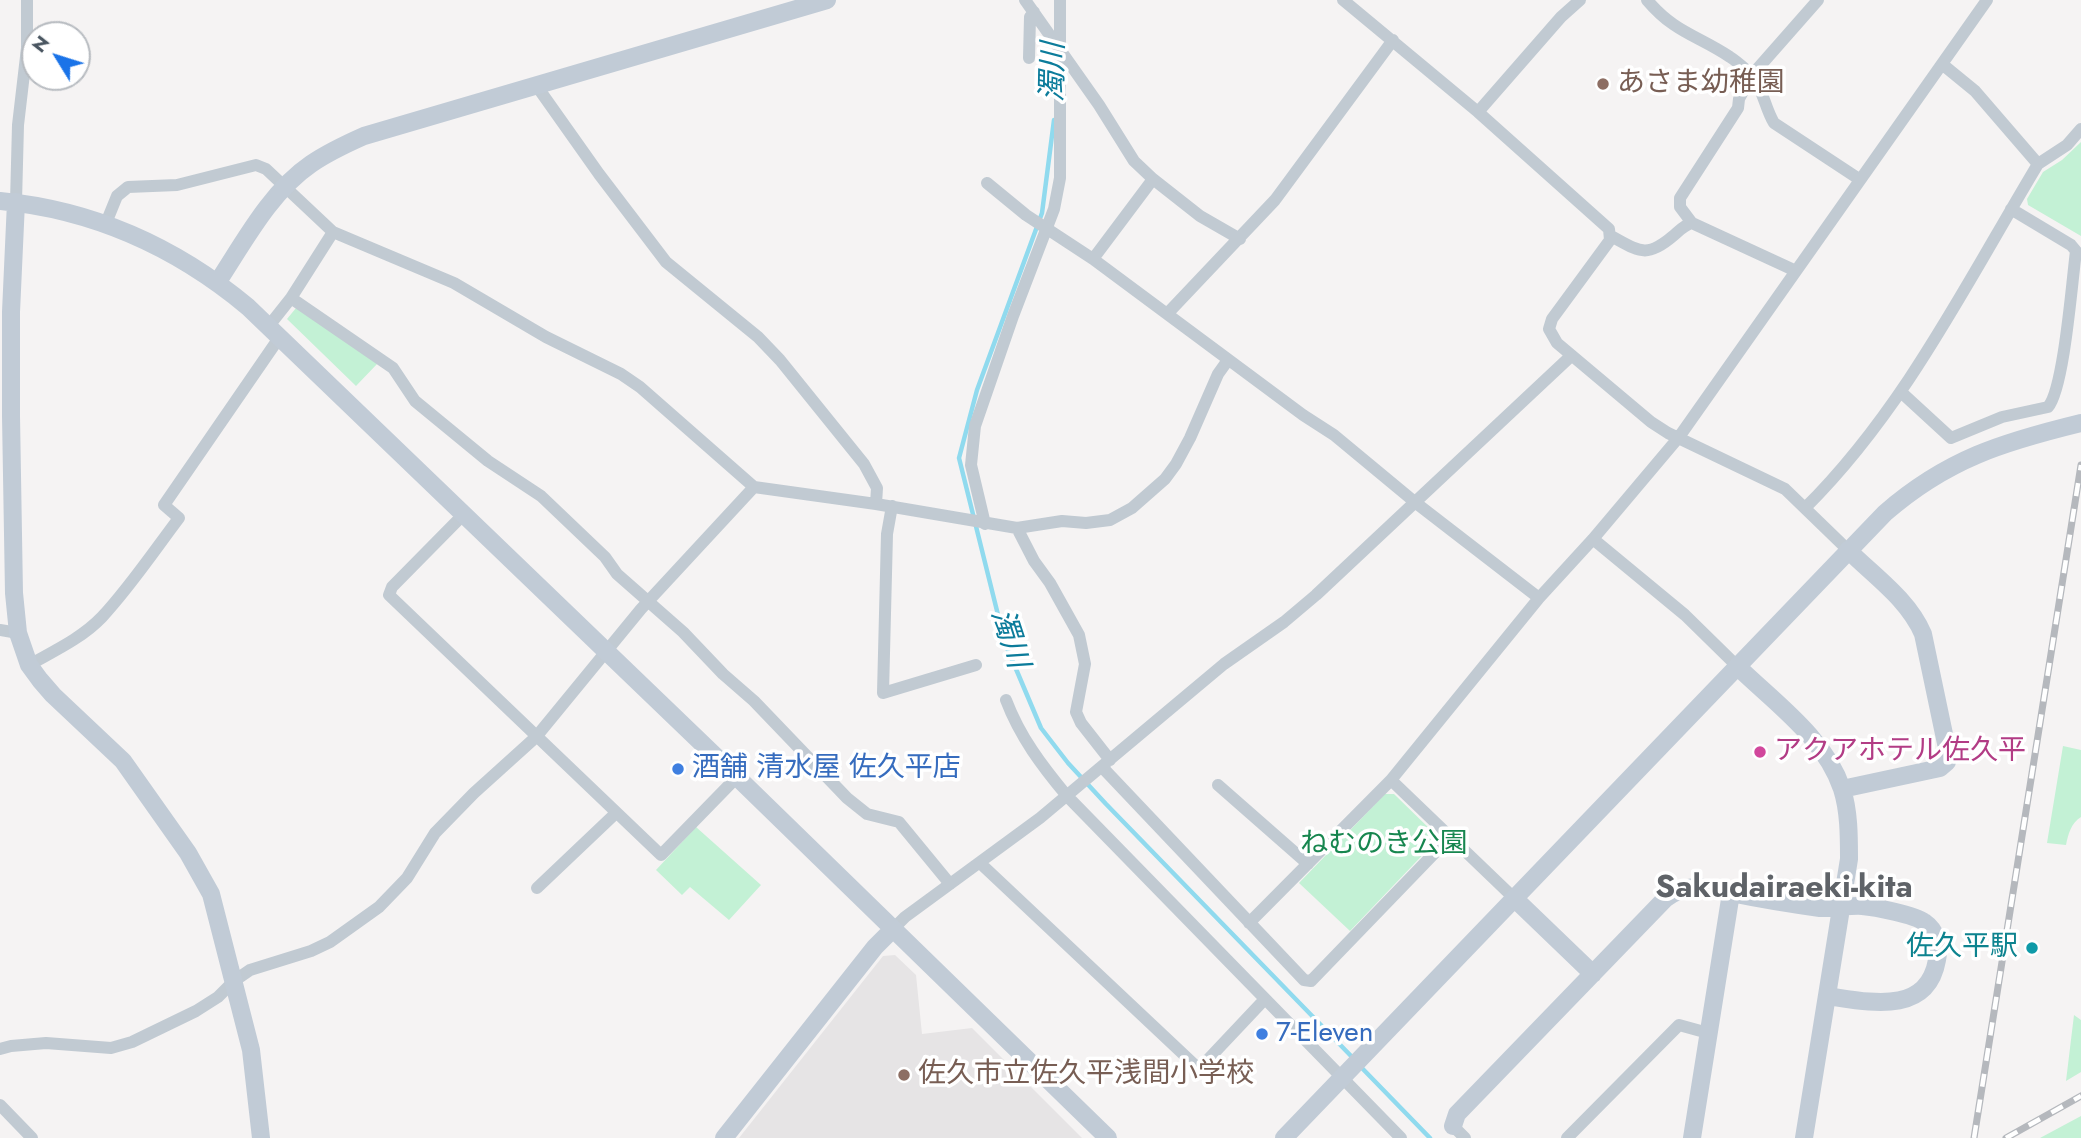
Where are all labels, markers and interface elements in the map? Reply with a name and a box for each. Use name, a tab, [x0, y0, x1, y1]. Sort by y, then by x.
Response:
north arrow	[21, 21, 91, 91]
text: N	[25, 30, 56, 58]
water label: 濁川	[1036, 42, 1074, 102]
place label: あさま幼稚園	[1617, 67, 1785, 101]
marker: あさま幼稚園	[1595, 76, 1611, 92]
water label: 濁川	[982, 605, 1034, 673]
place label: アクアホテル佐久平	[1774, 735, 2026, 769]
marker: アクアホテル佐久平	[1752, 744, 1768, 760]
place label: 酒舗 清水屋 佐久平店	[692, 752, 961, 786]
marker: 酒舗 清水屋 佐久平店	[670, 761, 686, 777]
park label: ねむのき公園	[1300, 828, 1468, 862]
district label: Sakudairaeki-kita	[1655, 870, 1913, 908]
place label: 佐久平駅	[1906, 931, 2018, 965]
marker: 佐久平駅	[2024, 940, 2040, 956]
place label: 7-Eleven	[1276, 1017, 1373, 1051]
marker: 7-Eleven	[1254, 1026, 1270, 1042]
place label: 佐久市立佐久平浅間小学校	[918, 1058, 1254, 1092]
marker: 佐久市立佐久平浅間小学校	[896, 1067, 912, 1083]

